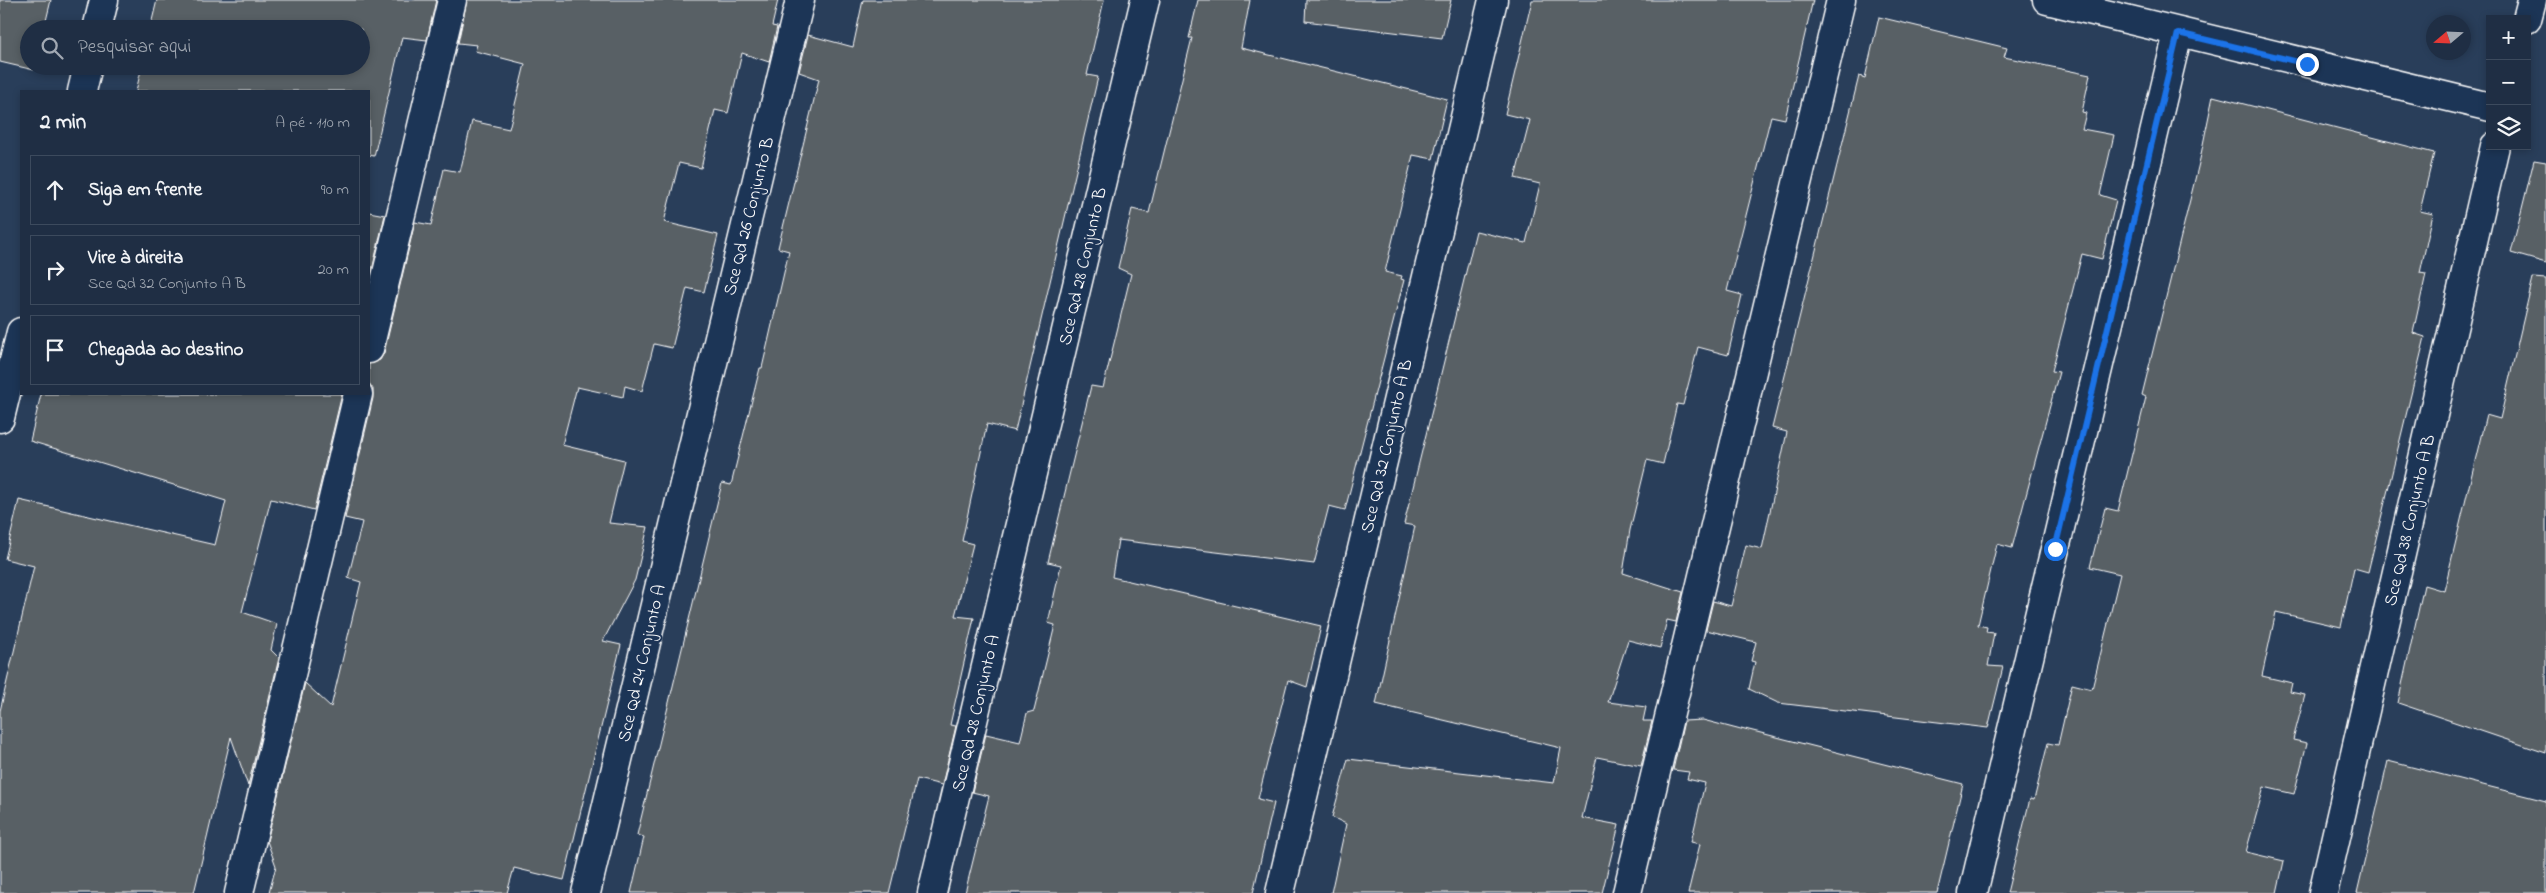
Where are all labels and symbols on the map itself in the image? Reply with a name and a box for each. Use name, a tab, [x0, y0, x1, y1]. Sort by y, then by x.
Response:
north arrow	[2426, 15, 2471, 60]
route end	[2296, 53, 2319, 76]
street label: Sce Qd 26 Conjunto B	[718, 134, 782, 298]
street label: Sce Qd 28 Conjunto B	[1053, 185, 1115, 348]
street label: Sce Qd 32 Conjunto A B	[1355, 357, 1421, 536]
street label: Sce Qd 38 Conjunto A B	[2379, 432, 2443, 609]
route start	[2044, 538, 2067, 561]
street label: Sce Qd 24 Conjunto A	[612, 582, 674, 745]
street label: Sce Qd 28 Conjunto A	[946, 632, 1008, 794]

